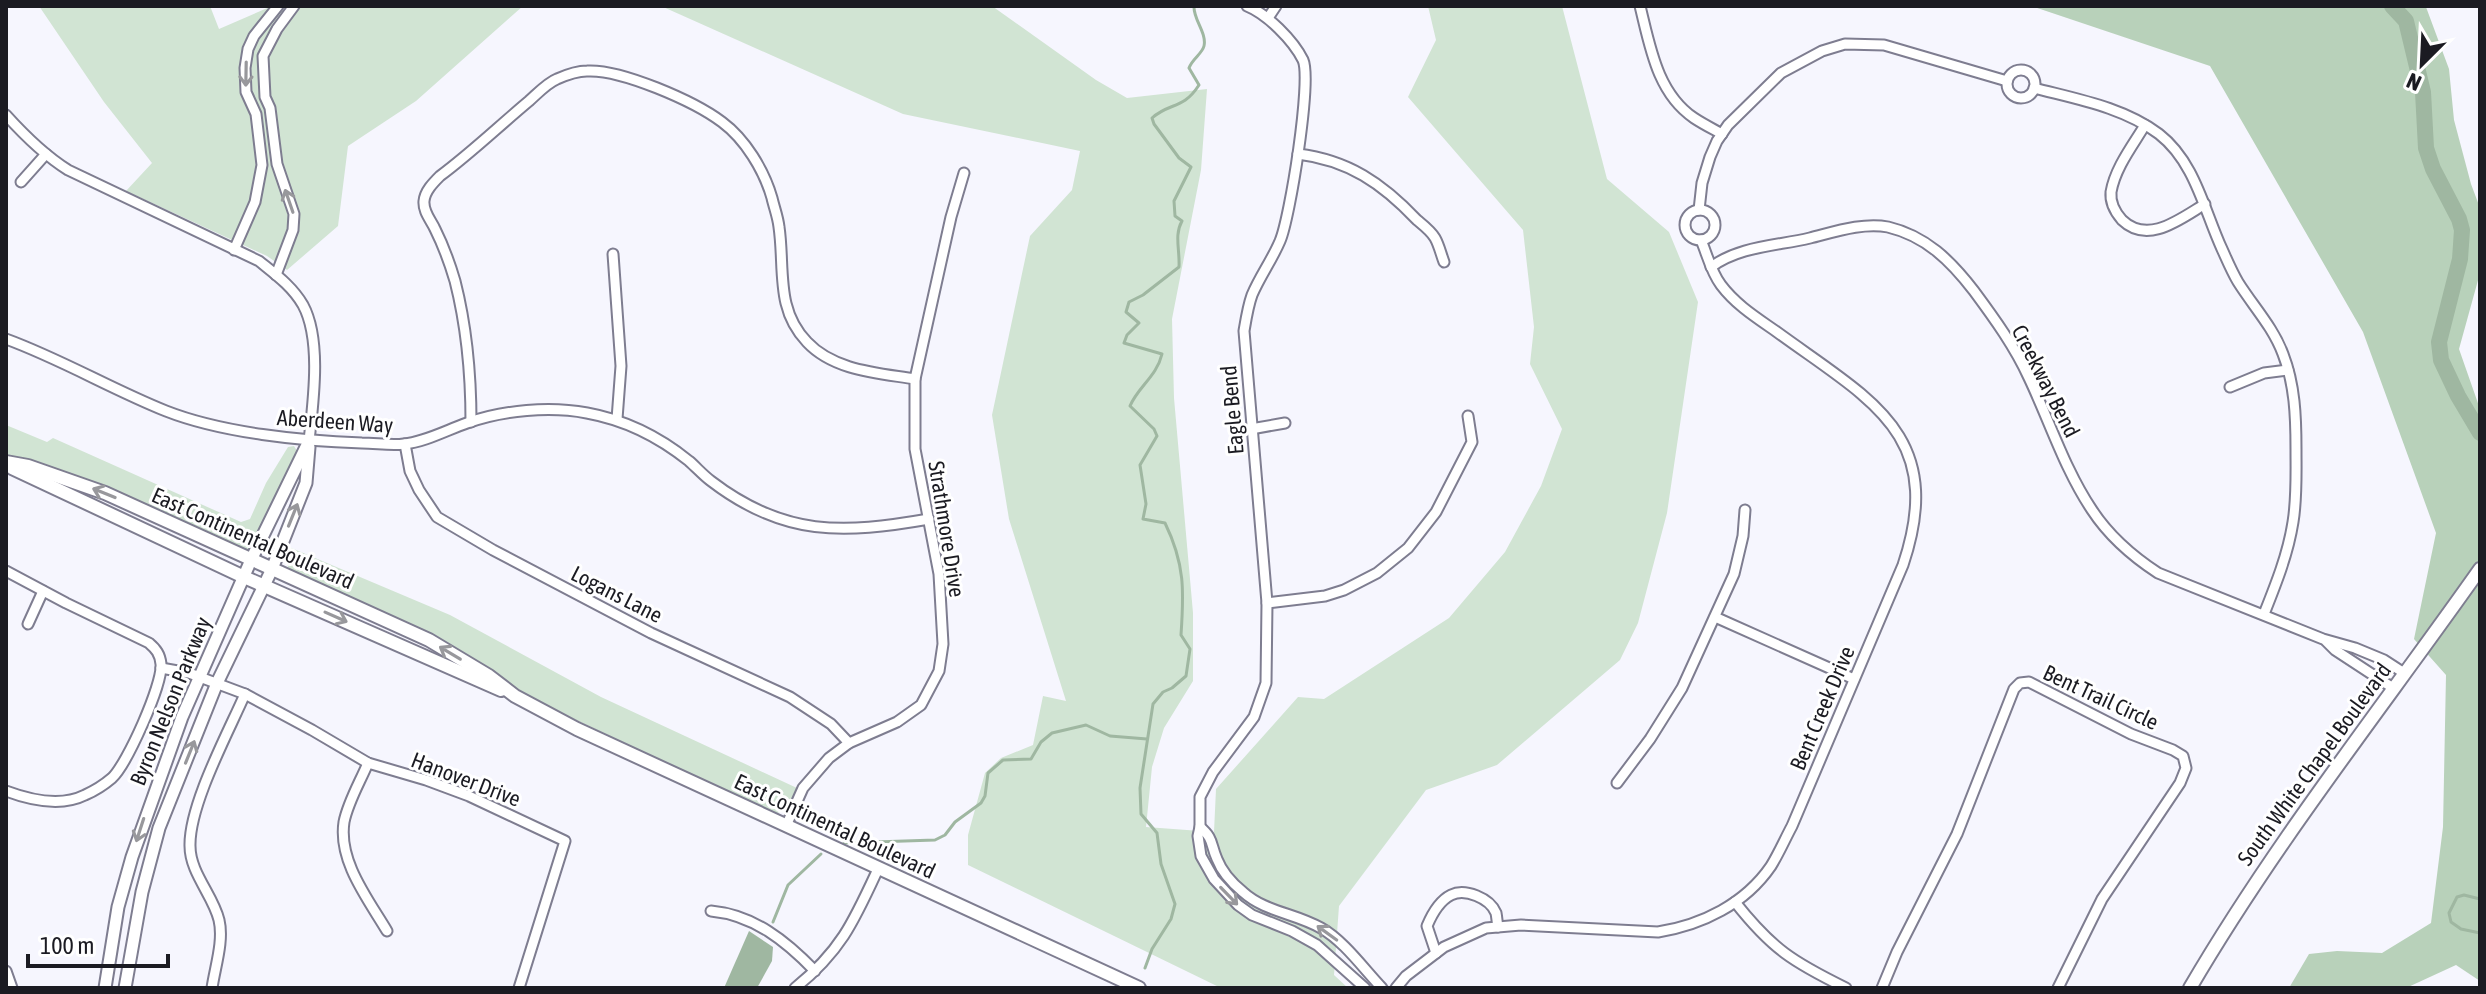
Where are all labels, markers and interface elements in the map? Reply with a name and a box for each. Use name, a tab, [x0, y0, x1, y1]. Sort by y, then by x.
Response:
north arrow	[2382, 24, 2462, 104]
one-way arrow	[239, 60, 254, 87]
text: N	[2403, 68, 2425, 97]
one-way arrow	[281, 189, 295, 214]
street label: Creekway Bend	[2007, 320, 2085, 442]
street label: Eagle Bend	[1215, 364, 1249, 456]
street label: Aberdeen Way	[276, 404, 394, 438]
street label: Strathmore Drive	[923, 459, 971, 599]
street label: East Continental Boulevard	[148, 482, 358, 594]
one-way arrow	[92, 485, 117, 499]
one-way arrow	[287, 503, 302, 528]
street label: Logans Lane	[567, 560, 667, 628]
one-way arrow	[323, 611, 348, 626]
street label: Byron Nelson Parkway	[124, 613, 216, 789]
street label: Bent Creek Drive	[1784, 642, 1860, 774]
one-way arrow	[439, 645, 462, 661]
street label: South White Chapel Boulevard	[2232, 658, 2396, 870]
street label: Bent Trail Circle	[2039, 659, 2163, 735]
one-way arrow	[184, 740, 198, 765]
street label: Hanover Drive	[408, 746, 524, 812]
street label: East Continental Boulevard	[730, 768, 940, 884]
one-way arrow	[132, 818, 147, 843]
one-way arrow	[1219, 886, 1239, 905]
scale bar	[28, 918, 168, 968]
one-way arrow	[1317, 925, 1338, 942]
text: 100 m	[40, 932, 94, 959]

